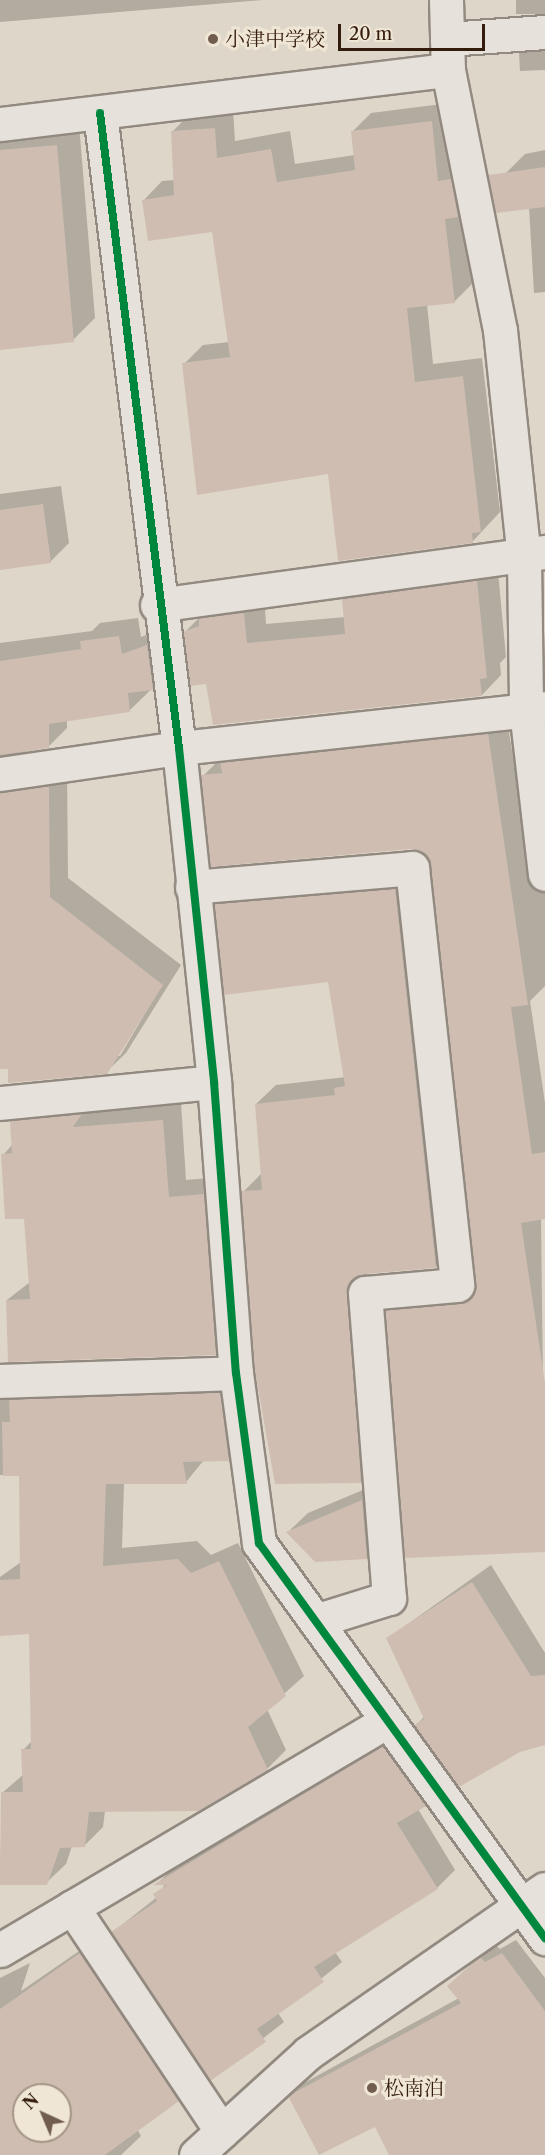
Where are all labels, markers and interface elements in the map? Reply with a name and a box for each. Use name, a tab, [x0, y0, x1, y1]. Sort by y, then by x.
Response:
scale bar	[341, 12, 488, 50]
text: 20 m	[349, 23, 392, 45]
place label: 小津中学校	[225, 27, 325, 51]
marker: 小津中学校	[206, 32, 220, 46]
place label: 松南泊	[384, 2076, 444, 2100]
marker: 松南泊	[365, 2081, 379, 2095]
north arrow	[12, 2083, 72, 2143]
text: N	[19, 2089, 43, 2114]

